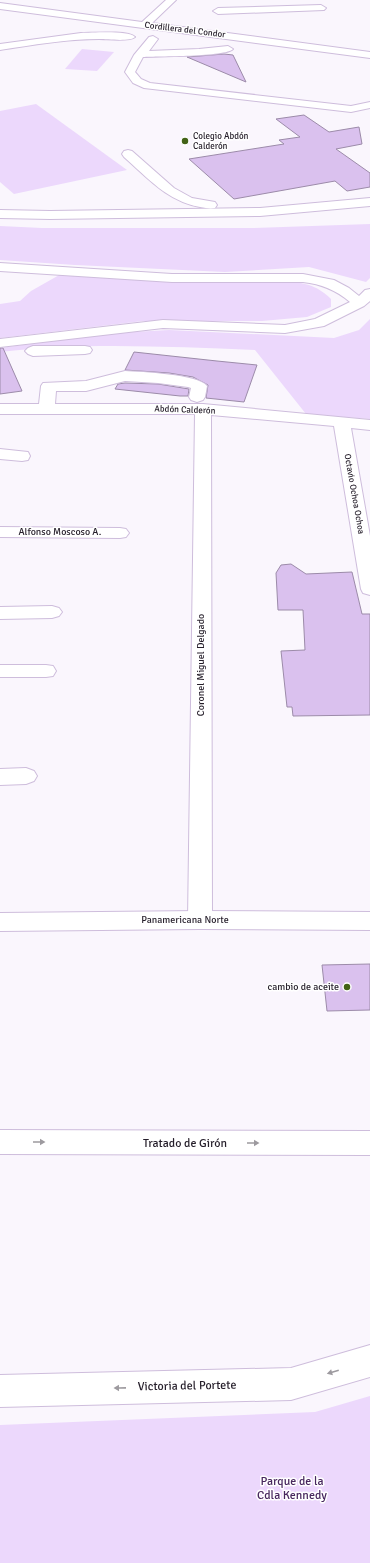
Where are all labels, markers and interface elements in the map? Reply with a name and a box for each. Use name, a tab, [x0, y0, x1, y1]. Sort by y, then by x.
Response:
street label: Cordillera del Condor	[144, 20, 227, 41]
place label: Colegio Abdón Calderón	[193, 131, 249, 152]
marker: Colegio Abdón Calderón	[180, 136, 190, 146]
street label: Abdón Calderón	[154, 403, 216, 417]
street label: Octavio Ochoa Ochoa	[342, 453, 367, 535]
street label: Alfonso Moscoso A.	[19, 526, 102, 538]
street label: Coronel Miguel Delgado	[195, 614, 207, 716]
street label: Panamericana Norte	[141, 914, 229, 926]
place label: cambio de aceite	[268, 981, 339, 993]
marker: cambio de aceite	[342, 982, 352, 992]
street label: Tratado de Girón	[143, 1136, 227, 1151]
one-way arrow	[33, 1139, 46, 1145]
one-way arrow	[247, 1140, 260, 1146]
one-way arrow	[326, 1369, 338, 1375]
street label: Victoria del Portete	[137, 1378, 237, 1394]
one-way arrow	[113, 1385, 126, 1391]
park label: Parque de la Cdla Kennedy	[257, 1474, 327, 1503]

